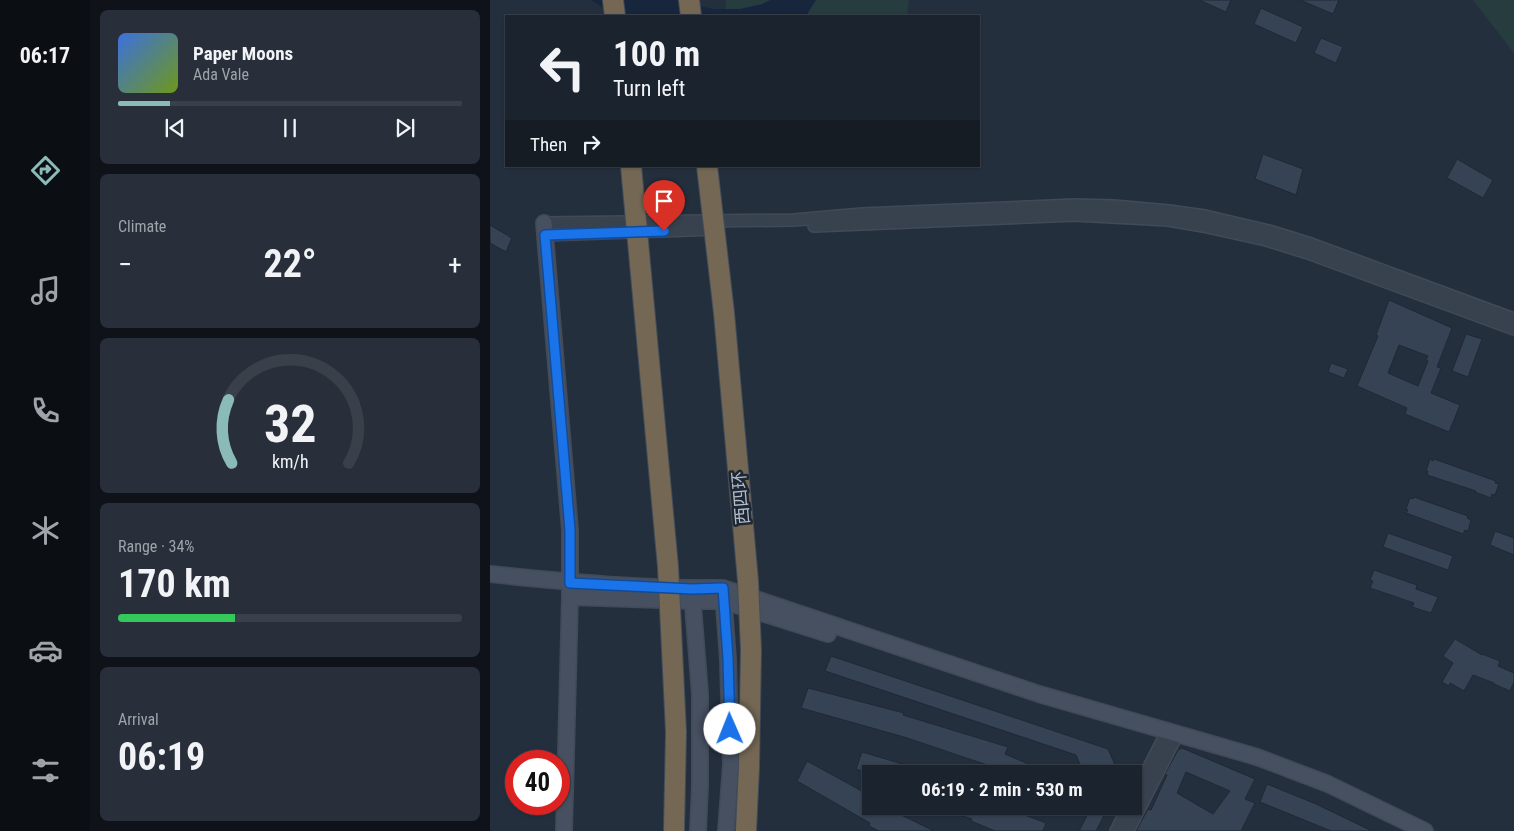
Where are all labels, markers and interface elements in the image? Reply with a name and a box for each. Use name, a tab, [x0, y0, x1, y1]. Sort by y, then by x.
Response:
text: 100 m	[613, 34, 700, 75]
icon: left	[530, 35, 595, 100]
text: Paper Moons	[193, 42, 293, 65]
text: 06:17	[20, 43, 70, 68]
text: Ada Vale	[193, 65, 249, 84]
text: Turn left	[613, 76, 685, 101]
icon: previous	[161, 114, 189, 142]
icon: pause	[276, 114, 304, 142]
icon: next	[391, 114, 419, 142]
icon: right	[577, 130, 605, 158]
text: Then	[530, 133, 567, 156]
icon: directions	[28, 153, 63, 188]
pin	[643, 180, 685, 231]
icon: arrive	[650, 187, 678, 215]
text: Climate	[118, 217, 166, 236]
text: 22°	[263, 242, 317, 286]
text: −	[118, 248, 132, 281]
text: +	[448, 248, 462, 281]
icon: music	[28, 273, 63, 308]
icon: phone	[28, 393, 63, 428]
text: 32	[264, 394, 316, 455]
text: km/h	[272, 451, 308, 472]
street label: 西四环	[728, 470, 753, 526]
icon: climate	[28, 513, 63, 548]
text: Range · 34%	[118, 537, 194, 556]
text: 170 km	[118, 562, 231, 606]
icon: car	[28, 633, 63, 668]
position arrow	[703, 702, 755, 754]
text: Arrival	[118, 710, 159, 729]
text: 06:19	[118, 735, 205, 779]
speed limit sign: 40	[505, 750, 570, 815]
icon: filters	[28, 753, 63, 788]
text: 06:19 · 2 min · 530 m	[921, 778, 1083, 801]

